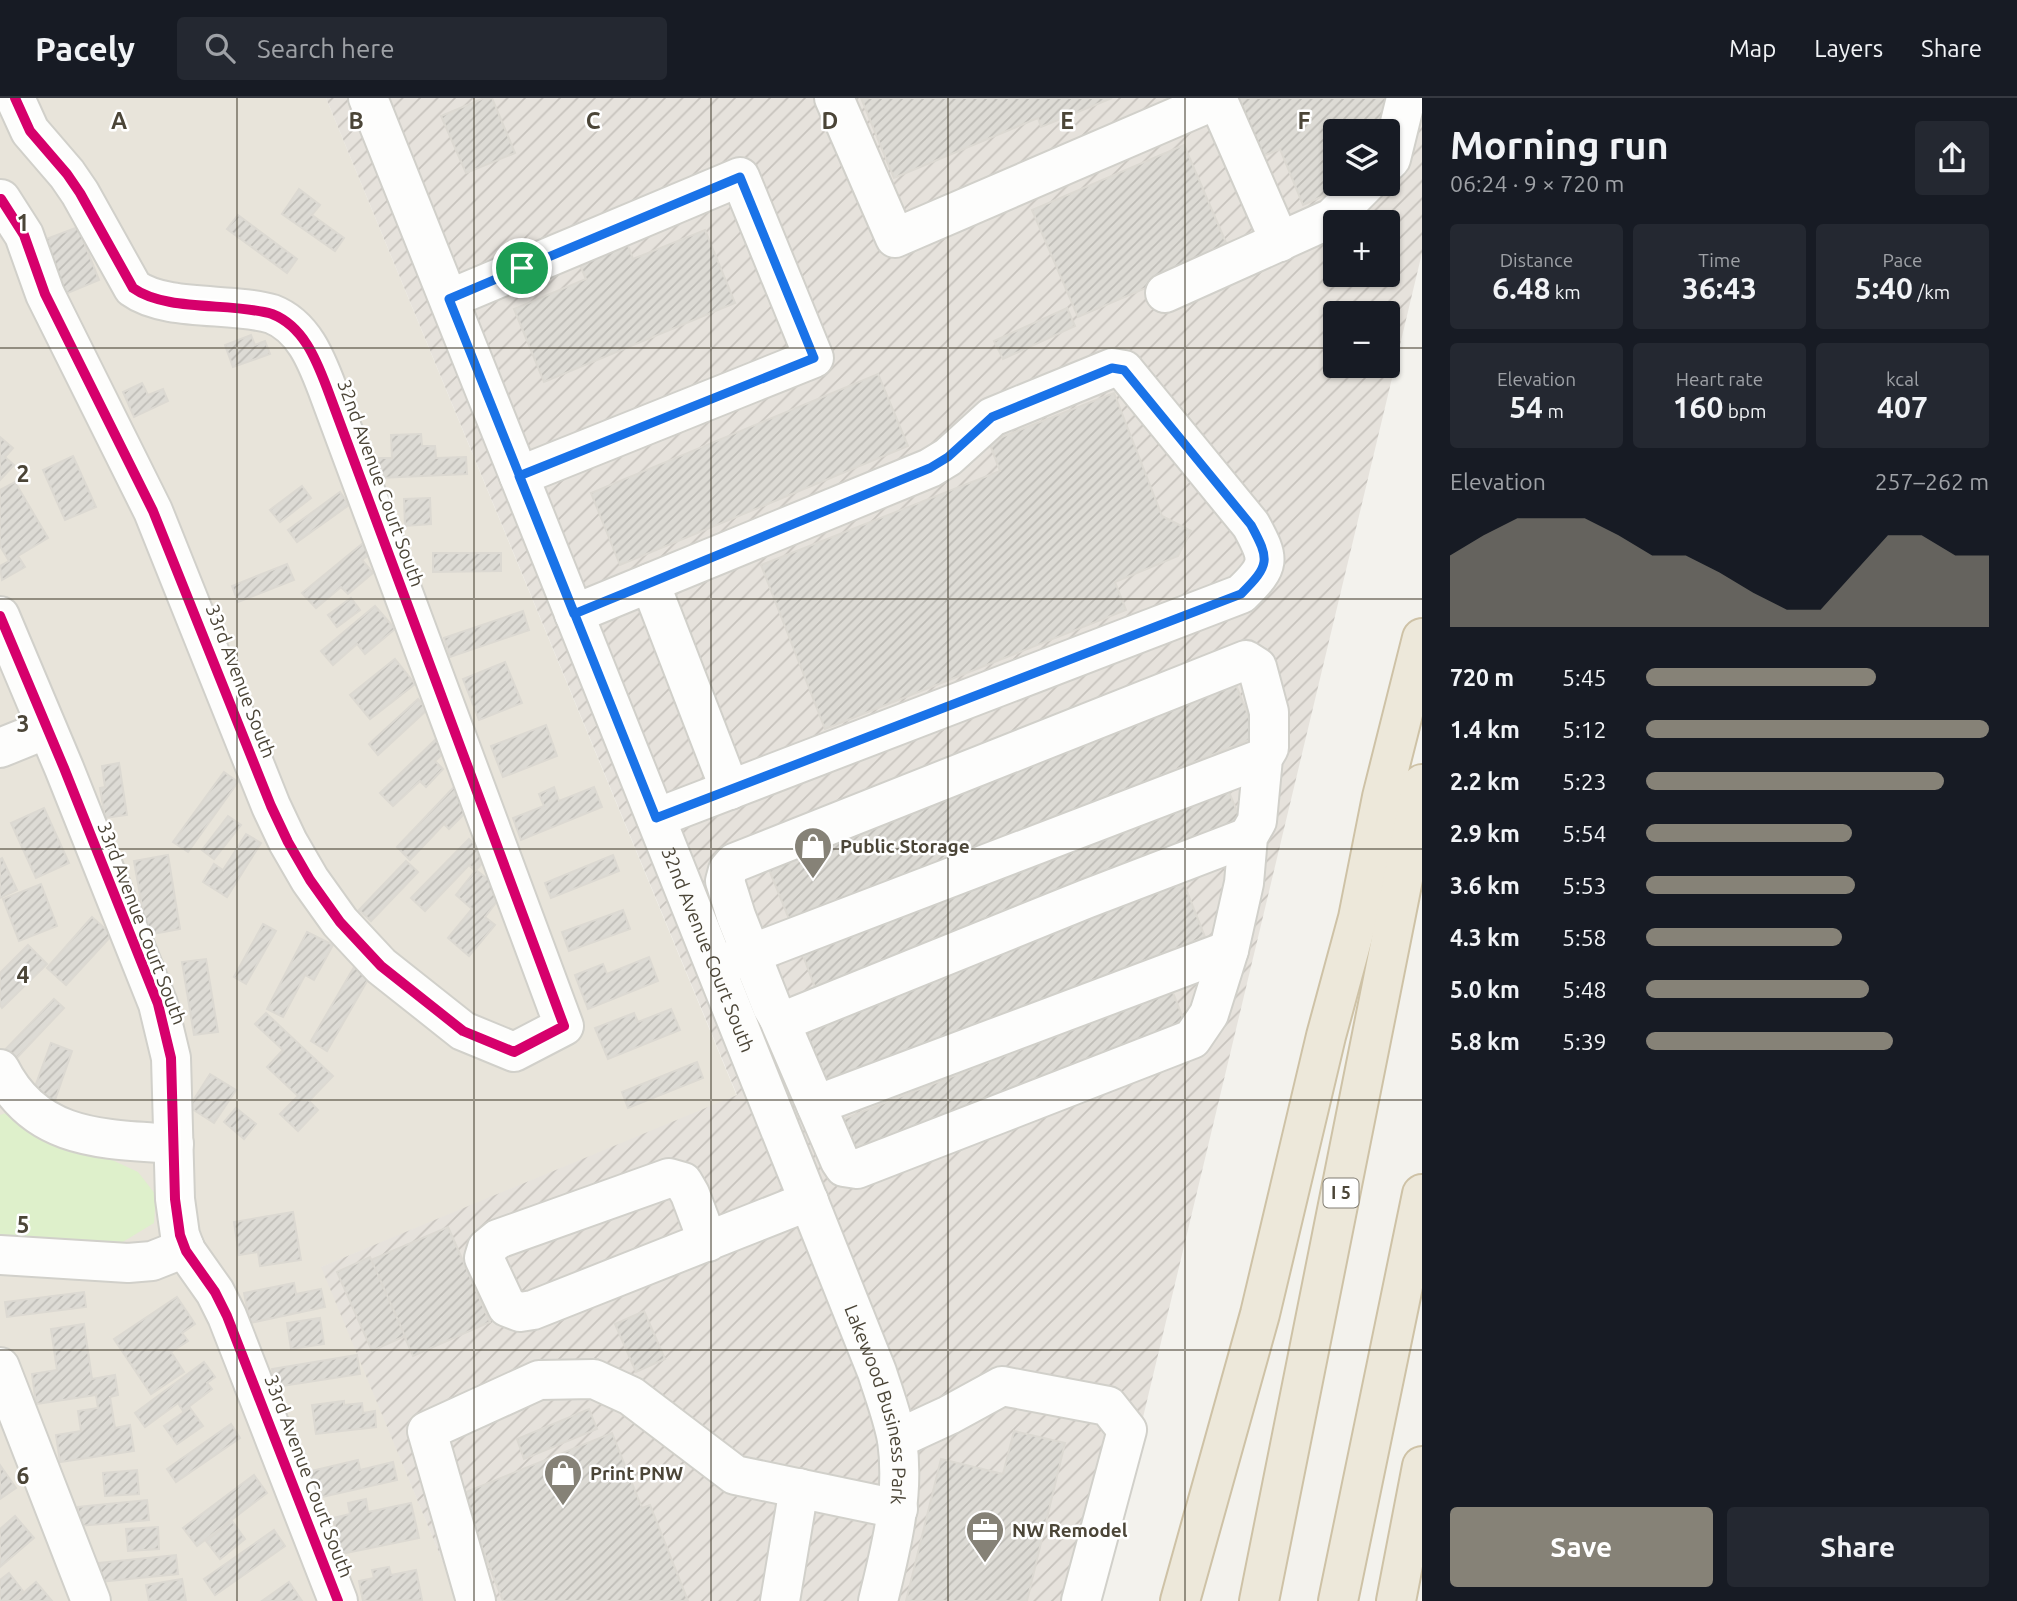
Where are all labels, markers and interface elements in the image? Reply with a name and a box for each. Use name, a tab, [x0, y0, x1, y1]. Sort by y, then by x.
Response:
search box	[177, 17, 667, 80]
icon: search	[201, 29, 239, 67]
text: Pacely	[35, 30, 135, 67]
text: Search here	[257, 34, 395, 63]
text: Map	[1729, 35, 1776, 62]
text: Layers	[1814, 35, 1883, 62]
text: Share	[1921, 35, 1982, 62]
text: A	[111, 108, 127, 133]
text: B	[348, 108, 364, 133]
text: C	[586, 108, 601, 133]
text: D	[822, 108, 838, 133]
text: E	[1060, 108, 1074, 133]
text: F	[1298, 108, 1311, 133]
map controls	[1323, 119, 1400, 378]
button: layers	[1323, 119, 1400, 196]
button: share	[1915, 121, 1989, 195]
text: Morning run	[1450, 124, 1669, 166]
text: 06:24 · 9 × 720 m	[1450, 171, 1624, 196]
text: 1	[17, 210, 29, 235]
button: +	[1323, 210, 1400, 287]
pin	[492, 238, 552, 298]
icon: arrive	[503, 249, 541, 287]
text: Distance	[1500, 249, 1573, 271]
text: Time	[1698, 249, 1741, 271]
text: Pace	[1882, 249, 1923, 271]
text: 6.48	[1492, 271, 1550, 305]
text: 36:43	[1682, 271, 1757, 305]
text: 5:40	[1855, 271, 1913, 305]
text: km	[1550, 281, 1581, 303]
text: /km	[1913, 281, 1950, 303]
button: −	[1323, 301, 1400, 378]
text: Elevation	[1497, 368, 1576, 390]
text: Heart rate	[1676, 368, 1763, 390]
text: kcal	[1886, 368, 1919, 390]
street label: 32nd Avenue Court South	[333, 376, 429, 590]
text: 54	[1509, 390, 1543, 424]
text: 160	[1673, 390, 1723, 424]
text: 407	[1877, 390, 1928, 424]
text: m	[1543, 400, 1564, 422]
text: bpm	[1723, 400, 1766, 422]
text: 2	[17, 461, 29, 486]
text: Elevation	[1450, 469, 1546, 494]
text: 257–262 m	[1875, 469, 1989, 494]
street label: 33rd Avenue South	[202, 601, 280, 761]
text: 720 m	[1450, 665, 1514, 690]
text: 5:45	[1562, 665, 1607, 690]
text: 3	[17, 711, 29, 736]
text: 1.4 km	[1450, 717, 1520, 742]
text: 5:12	[1562, 717, 1607, 742]
text: 2.2 km	[1450, 769, 1520, 794]
text: 5:23	[1562, 769, 1607, 794]
street label: 33rd Avenue Court South	[93, 819, 191, 1027]
text: 2.9 km	[1450, 821, 1520, 846]
text: 5:54	[1562, 821, 1607, 846]
shop icon: Public Storage	[792, 825, 834, 880]
place label: Public Storage	[840, 835, 970, 857]
street label: 32nd Avenue Court South	[657, 844, 759, 1055]
text: 3.6 km	[1450, 873, 1520, 898]
text: 5:53	[1562, 873, 1607, 898]
text: 4.3 km	[1450, 925, 1520, 950]
text: 5:58	[1562, 925, 1607, 950]
text: 4	[17, 962, 30, 987]
text: 5.0 km	[1450, 977, 1520, 1002]
text: 5:48	[1562, 977, 1607, 1002]
text: 5.8 km	[1450, 1029, 1520, 1054]
text: 5:39	[1562, 1029, 1607, 1054]
road number: I 5	[1324, 1178, 1358, 1208]
text: 5	[17, 1212, 29, 1237]
street label: Lakewood Business Park	[840, 1301, 910, 1506]
street label: 33rd Avenue Court South	[260, 1372, 358, 1580]
shop icon: Print PNW	[542, 1452, 584, 1507]
place label: Print PNW	[590, 1462, 683, 1484]
text: 6	[17, 1463, 30, 1488]
button: Save	[1450, 1507, 1713, 1587]
button: Share	[1727, 1507, 1989, 1587]
office icon: NW Remodel	[964, 1509, 1006, 1564]
place label: NW Remodel	[1012, 1519, 1128, 1541]

